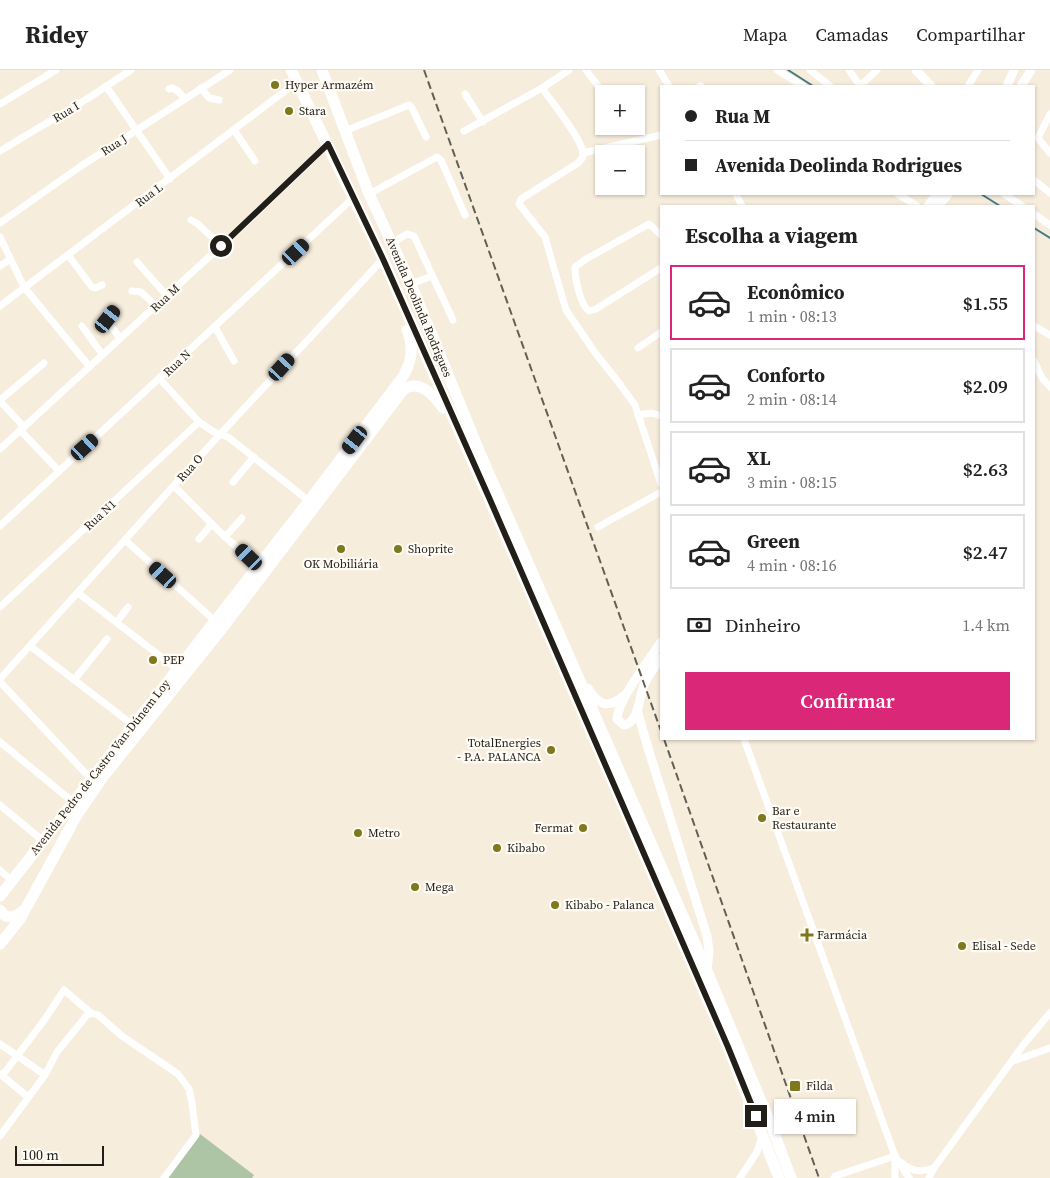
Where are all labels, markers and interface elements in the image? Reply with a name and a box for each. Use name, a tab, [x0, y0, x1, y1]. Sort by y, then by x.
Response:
text: Ridey	[25, 18, 88, 51]
text: Mapa	[743, 22, 787, 47]
text: Camadas	[815, 22, 888, 47]
text: Compartilhar	[916, 22, 1025, 47]
place label: Hyper Armazém	[285, 77, 374, 93]
marker: Hyper Armazém	[269, 79, 281, 91]
map controls	[595, 85, 645, 195]
button: +	[595, 85, 645, 135]
street label: Rua I	[50, 98, 82, 126]
place label: Stara	[299, 103, 327, 119]
text: Rua M	[715, 103, 770, 129]
marker: Stara	[283, 105, 295, 117]
street label: Rua J	[98, 130, 131, 159]
button: −	[595, 145, 645, 195]
text: Avenida Deolinda Rodrigues	[715, 152, 962, 178]
street label: Rua L	[132, 179, 166, 211]
text: Escolha a viagem	[685, 220, 858, 250]
street label: Avenida Deolinda Rodrigues	[382, 234, 456, 380]
route start	[210, 235, 232, 257]
car	[279, 236, 312, 268]
text: Econômico	[747, 279, 845, 305]
street label: Rua M	[147, 280, 183, 316]
icon: car	[687, 280, 732, 325]
text: $1.55	[963, 290, 1008, 316]
car	[92, 303, 123, 335]
text: 1 min · 08:13	[747, 305, 837, 327]
street label: Rua N	[160, 346, 194, 380]
car	[266, 351, 297, 383]
text: Conforto	[747, 362, 825, 388]
icon: car	[687, 363, 732, 408]
text: $2.09	[963, 373, 1008, 399]
text: 2 min · 08:14	[747, 388, 837, 410]
car	[339, 424, 370, 456]
car	[68, 431, 101, 463]
text: XL	[747, 445, 770, 471]
icon: car	[687, 446, 732, 491]
street label: Rua O	[173, 451, 207, 485]
text: $2.63	[963, 456, 1008, 482]
text: 3 min · 08:15	[747, 471, 837, 493]
street label: Rua N1	[80, 496, 120, 534]
text: Green	[747, 528, 800, 554]
icon: car	[687, 529, 732, 574]
text: $2.47	[963, 539, 1008, 565]
car	[232, 541, 265, 573]
place label: Shoprite	[408, 541, 453, 557]
marker: OK Mobiliária	[335, 543, 347, 555]
marker: Shoprite	[392, 543, 404, 555]
text: 4 min · 08:16	[747, 554, 837, 576]
place label: OK Mobiliária	[304, 556, 379, 572]
car	[146, 559, 179, 591]
icon: cash	[685, 611, 713, 639]
text: Dinheiro	[725, 612, 801, 638]
text: 1.4 km	[962, 614, 1010, 636]
place label: PEP	[163, 652, 184, 668]
marker: PEP	[147, 654, 159, 666]
button: Confirmar	[685, 672, 1010, 730]
street label: Avenida Pedro de Castro Van-Dúnem Loy	[26, 675, 174, 858]
place label: TotalEnergies - P.A. PALANCA	[457, 735, 541, 765]
marker: TotalEnergies - P.A. PALANCA	[545, 744, 557, 756]
place label: Bar e Restaurante	[772, 803, 836, 833]
marker: Bar e Restaurante	[756, 812, 768, 824]
place label: Fermat	[535, 820, 573, 836]
marker: Fermat	[577, 822, 589, 834]
place label: Metro	[368, 825, 401, 841]
marker: Metro	[352, 827, 364, 839]
place label: Kibabo	[507, 840, 546, 856]
marker: Kibabo	[491, 842, 503, 854]
place label: Mega	[425, 879, 455, 895]
marker: Mega	[409, 881, 421, 893]
place label: Kibabo - Palanca	[565, 897, 655, 913]
marker: Kibabo - Palanca	[549, 899, 561, 911]
place label: Farmácia	[817, 927, 868, 943]
marker: Farmácia	[801, 929, 813, 941]
place label: Elisal - Sede	[972, 938, 1036, 954]
marker: Elisal - Sede	[956, 940, 968, 952]
place label: Filda	[806, 1078, 834, 1094]
marker: Filda	[788, 1079, 802, 1093]
callout: 4 min	[774, 1098, 856, 1134]
route end	[745, 1105, 767, 1127]
text: 4 min	[794, 1105, 836, 1127]
scale bar	[15, 1143, 104, 1166]
text: 100 m	[22, 1145, 59, 1165]

